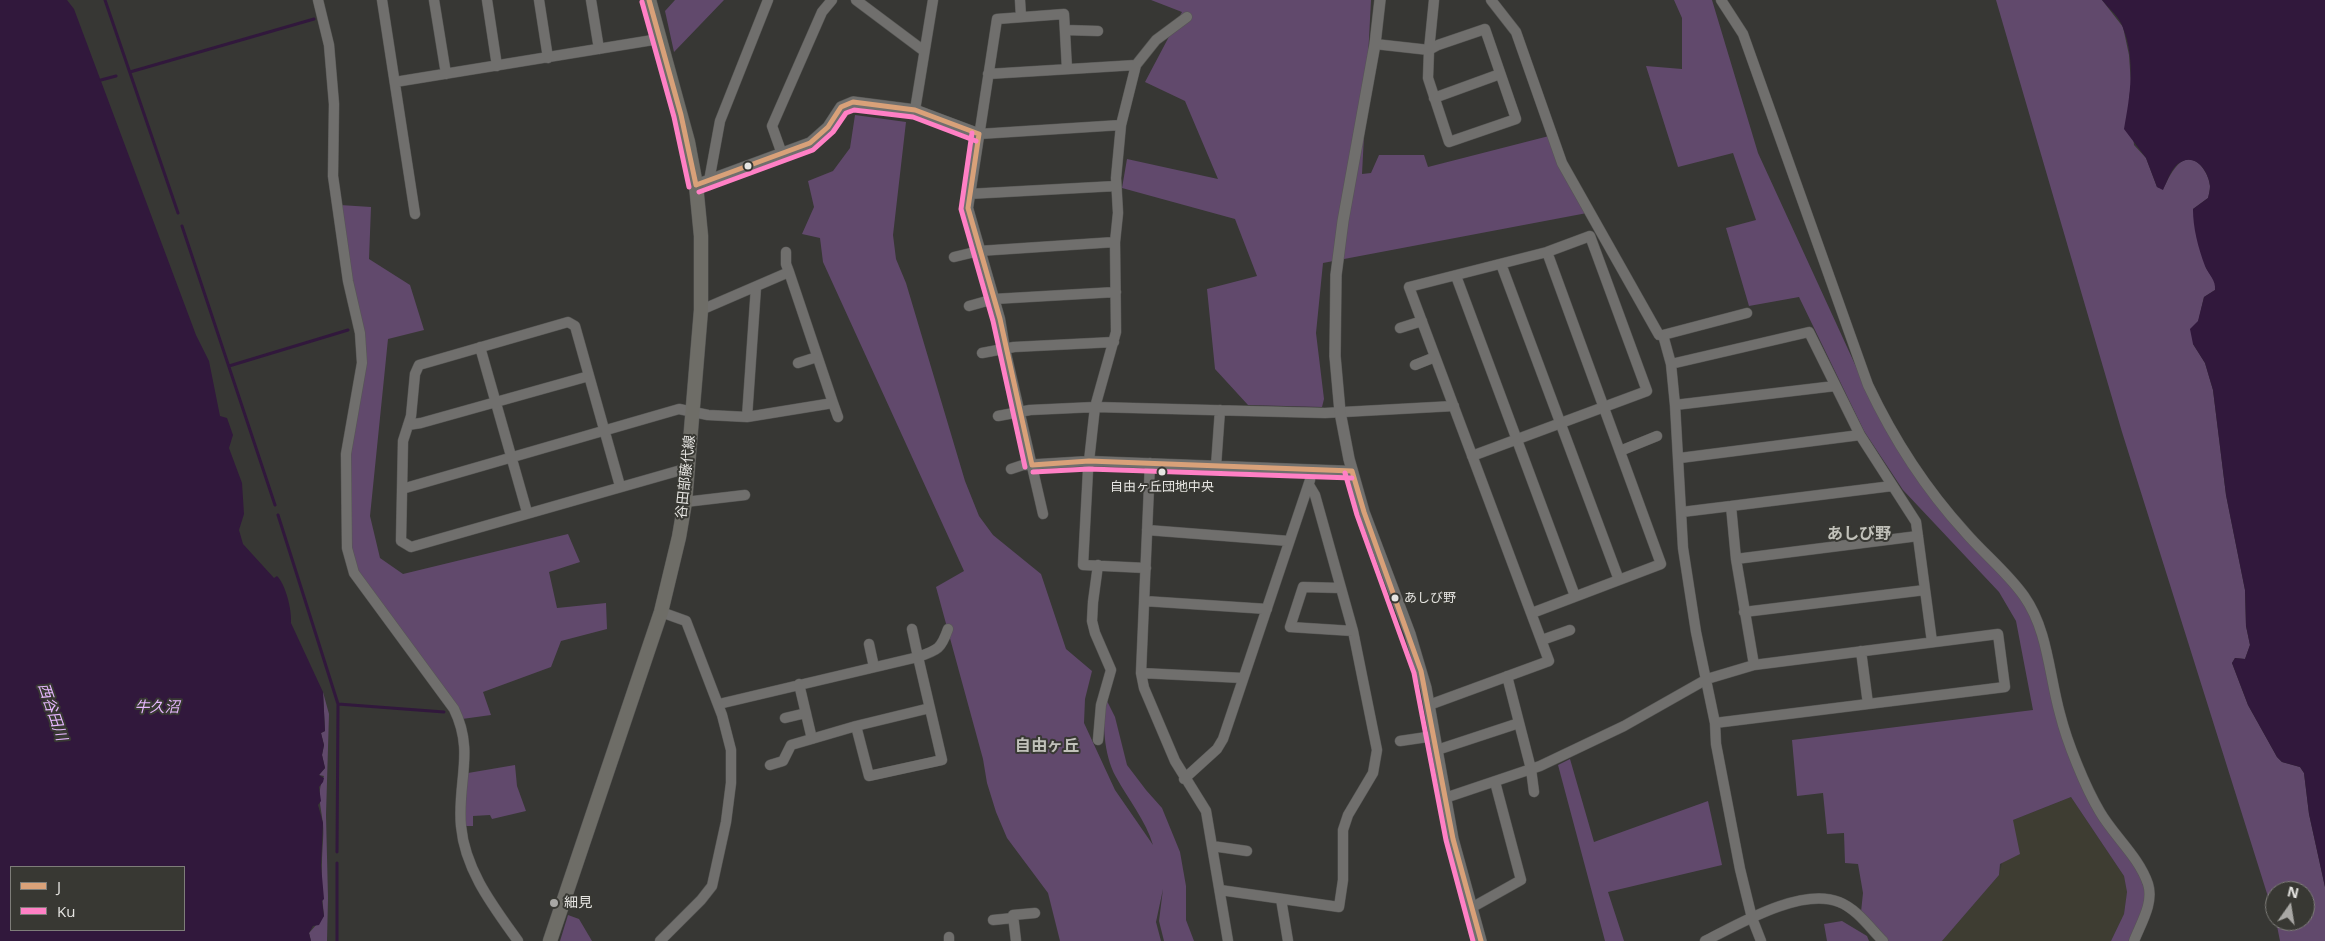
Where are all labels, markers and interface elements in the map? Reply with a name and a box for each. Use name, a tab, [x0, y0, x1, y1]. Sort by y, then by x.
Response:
unlabelled marker	[743, 161, 753, 171]
street label: 谷田部藤代線	[673, 434, 699, 520]
marker: 自由ヶ丘団地中央	[1157, 467, 1167, 477]
place label: 自由ヶ丘団地中央	[1110, 479, 1214, 495]
district label: あしび野	[1827, 524, 1891, 544]
place label: あしび野	[1404, 590, 1456, 606]
marker: あしび野	[1390, 593, 1400, 603]
water label: 西谷田川	[34, 681, 70, 743]
water label: 牛久沼	[135, 699, 179, 717]
district label: 自由ヶ丘	[1015, 736, 1079, 756]
legend	[10, 866, 185, 931]
text: J	[57, 876, 61, 896]
north arrow	[2265, 881, 2315, 931]
text: N	[2286, 881, 2301, 902]
place label: 細見	[564, 895, 592, 911]
marker: 細見	[548, 897, 560, 909]
text: Ku	[57, 901, 75, 921]

